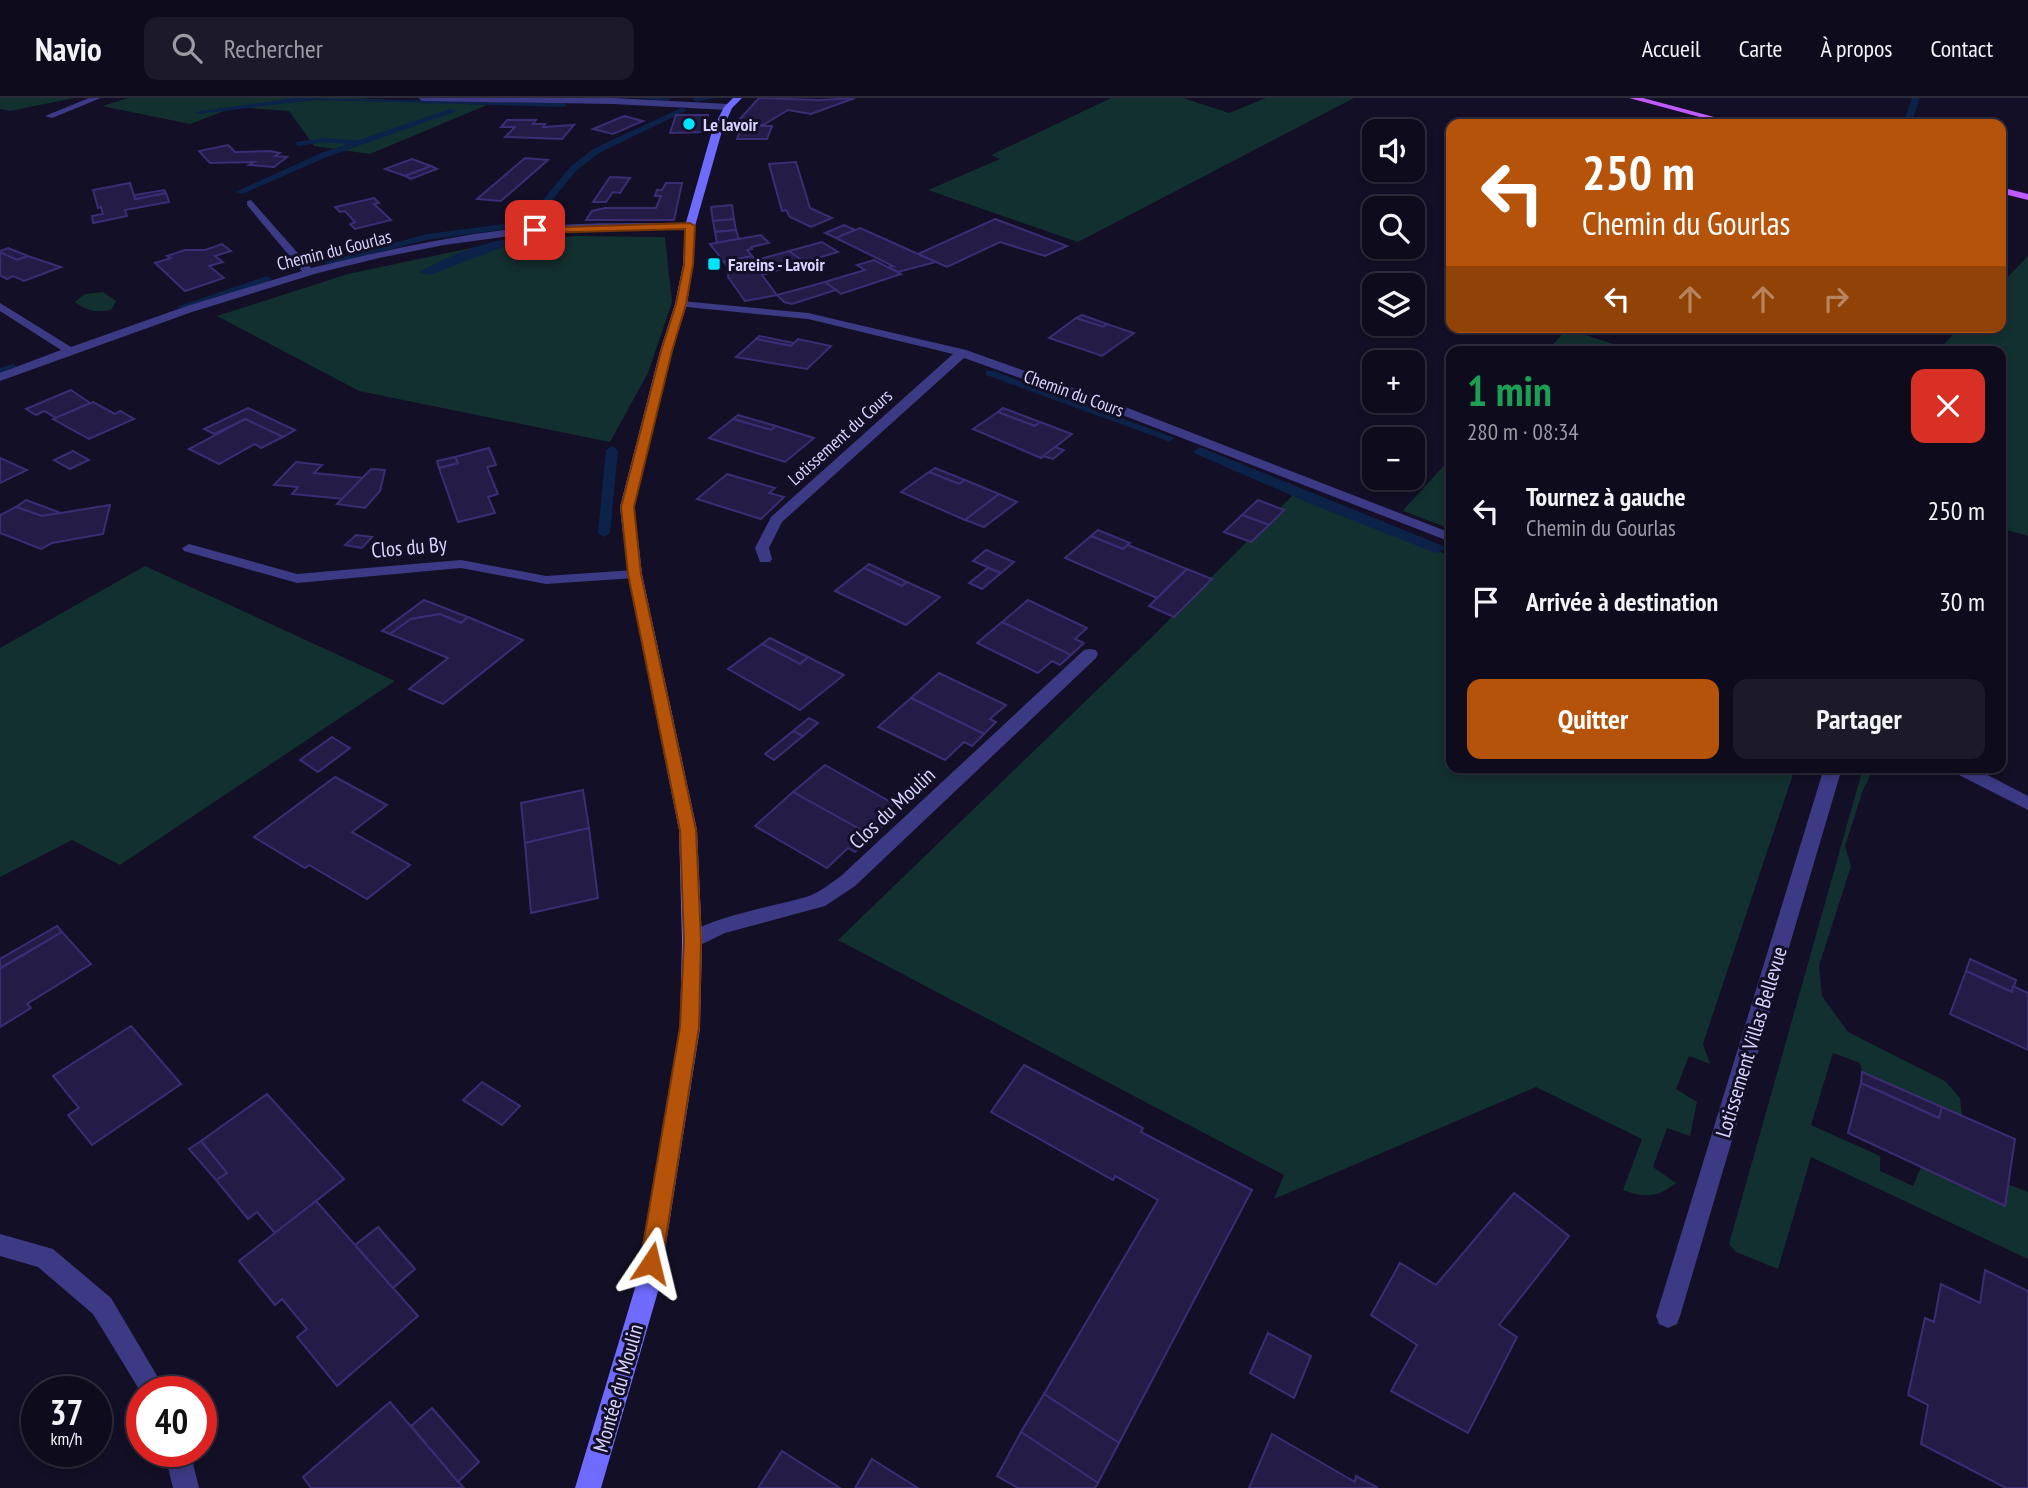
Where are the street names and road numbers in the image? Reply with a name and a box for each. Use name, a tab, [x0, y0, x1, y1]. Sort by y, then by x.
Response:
street label: Chemin du Gourlas	[274, 225, 394, 275]
street label: Chemin du Cours	[1021, 364, 1127, 422]
street label: Lotissement du Cours	[783, 384, 897, 490]
street label: Clos du By	[370, 530, 448, 564]
street label: Clos du Moulin	[843, 761, 941, 855]
street label: Lotissement Villas Bellevue	[1709, 943, 1793, 1141]
street label: Montée du Moulin	[587, 1321, 649, 1455]

